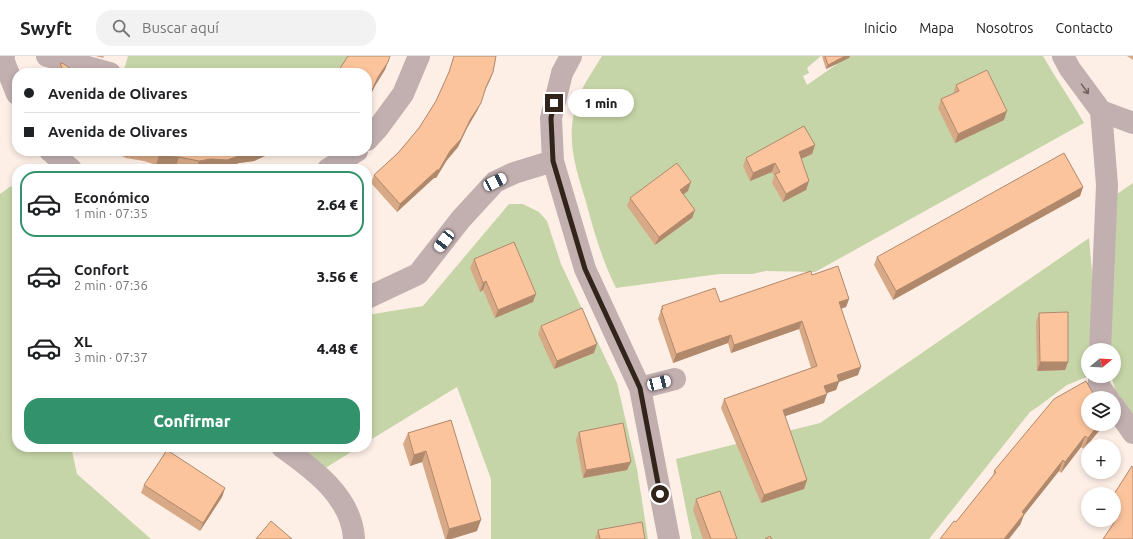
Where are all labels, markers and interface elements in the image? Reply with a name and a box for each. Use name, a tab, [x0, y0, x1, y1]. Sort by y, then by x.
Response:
search box	[96, 10, 376, 46]
text: Swyft	[20, 17, 72, 39]
icon: search	[110, 17, 132, 39]
text: Buscar aquí	[142, 19, 219, 36]
text: Inicio	[864, 20, 897, 36]
text: Mapa	[919, 20, 954, 36]
text: Nosotros	[976, 20, 1033, 36]
text: Contacto	[1055, 20, 1113, 36]
one-way arrow	[1080, 83, 1089, 94]
text: Avenida de Olivares	[48, 85, 188, 102]
callout: 1 min	[568, 89, 634, 117]
route end	[545, 94, 563, 112]
text: 1 min	[584, 96, 618, 110]
text: Avenida de Olivares	[48, 123, 188, 140]
car	[482, 171, 508, 193]
icon: car	[26, 186, 62, 222]
text: Económico	[74, 189, 150, 206]
text: 2.64 €	[317, 196, 358, 213]
text: 1 min · 07:35	[74, 206, 148, 220]
car	[432, 228, 456, 254]
icon: car	[26, 258, 62, 294]
text: Confort	[74, 261, 129, 278]
text: 3.56 €	[317, 268, 358, 285]
text: 2 min · 07:36	[74, 278, 148, 292]
icon: car	[26, 330, 62, 366]
text: XL	[74, 333, 92, 350]
text: 4.48 €	[317, 340, 358, 357]
north arrow	[1081, 343, 1121, 383]
map controls	[1081, 343, 1121, 527]
text: 3 min · 07:37	[74, 350, 148, 364]
car	[646, 374, 672, 392]
button: layers	[1081, 391, 1121, 431]
button: Confirmar	[24, 398, 360, 444]
button: +	[1081, 439, 1121, 479]
route start	[651, 485, 669, 503]
button: −	[1081, 487, 1121, 527]

